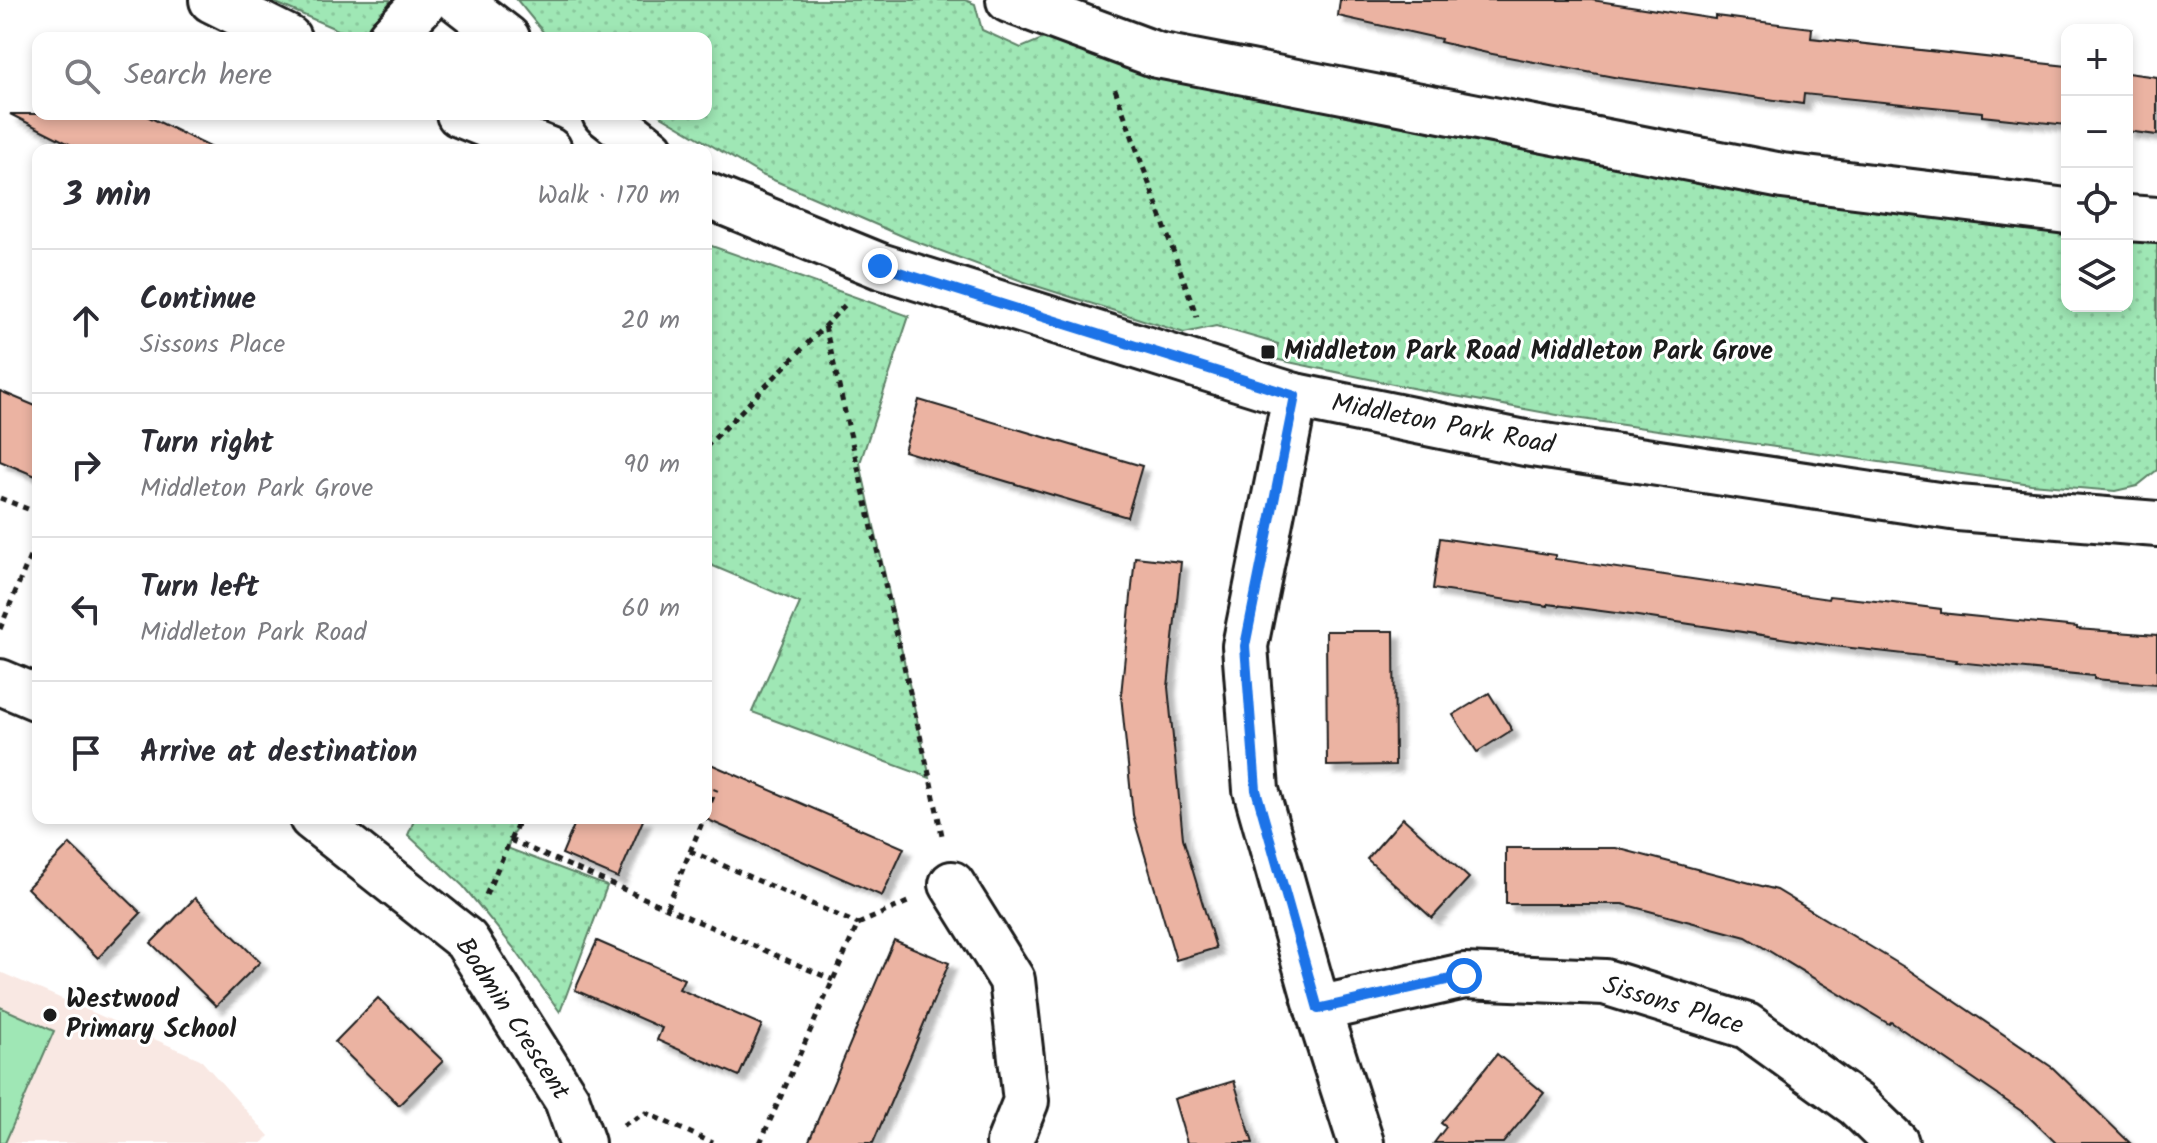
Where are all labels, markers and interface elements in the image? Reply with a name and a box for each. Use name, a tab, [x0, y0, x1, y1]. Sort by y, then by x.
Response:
map controls	[2061, 24, 2133, 312]
button: +	[2061, 24, 2133, 96]
search box	[32, 32, 712, 120]
text: Search here	[124, 52, 272, 100]
icon: search	[60, 54, 104, 98]
button: −	[2061, 96, 2133, 168]
button: locate	[2061, 168, 2133, 240]
text: 3 min	[64, 169, 151, 223]
text: Walk · 170 m	[538, 175, 680, 217]
button: layers	[2061, 240, 2133, 312]
route end	[862, 248, 898, 284]
text: Continue	[140, 276, 256, 324]
icon: ahead	[64, 299, 108, 343]
text: 20 m	[621, 300, 680, 342]
text: Sissons Place	[140, 324, 285, 366]
place label: Middleton Park Road Middleton Park Grove	[1284, 331, 1773, 373]
marker: Middleton Park Road Middleton Park Grove	[1259, 343, 1277, 361]
street label: Middleton Park Road	[1328, 383, 1559, 467]
text: Turn right	[140, 420, 273, 468]
icon: right	[64, 443, 108, 487]
text: 90 m	[623, 444, 680, 486]
text: Middleton Park Grove	[140, 468, 373, 510]
text: Turn left	[140, 564, 259, 612]
icon: left	[64, 587, 108, 631]
text: 60 m	[621, 588, 680, 630]
text: Middleton Park Road	[140, 612, 367, 654]
text: Arrive at destination	[140, 729, 417, 777]
icon: arrive	[64, 731, 108, 775]
street label: Bodmin Crescent	[444, 929, 581, 1109]
route start	[1446, 958, 1482, 994]
street label: Sissons Place	[1597, 965, 1749, 1047]
place label: Westwood Primary School	[66, 979, 236, 1051]
marker: Westwood Primary School	[41, 1006, 59, 1024]

